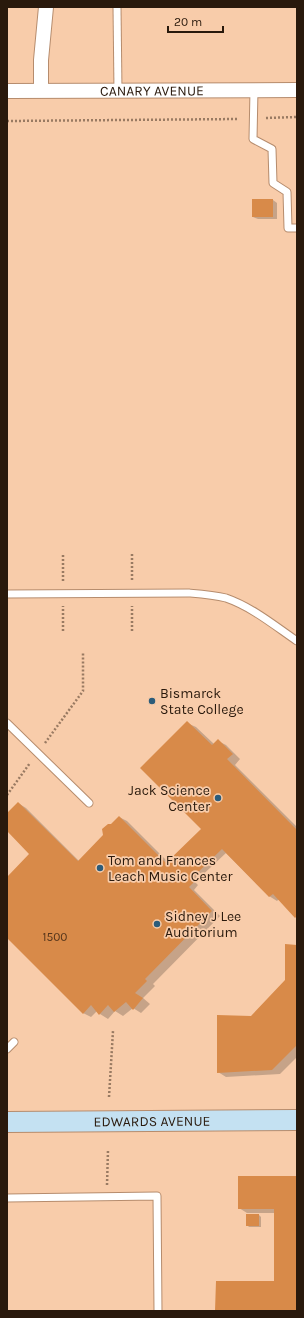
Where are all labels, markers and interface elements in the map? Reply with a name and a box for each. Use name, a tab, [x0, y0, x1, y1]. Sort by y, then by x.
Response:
scale bar	[168, 8, 223, 34]
text: 20 m	[174, 15, 202, 29]
street label: CANARY AVENUE	[100, 82, 204, 100]
place label: Bismarck State College	[160, 685, 244, 718]
marker: Bismarck State College	[147, 696, 157, 706]
place label: Jack Science Center	[128, 782, 211, 815]
marker: Jack Science Center	[213, 793, 223, 803]
place label: Tom and Frances Leach Music Center	[108, 852, 234, 885]
marker: Tom and Frances Leach Music Center	[95, 863, 105, 873]
place label: Sidney J Lee Auditorium	[165, 908, 241, 941]
marker: Sidney J Lee Auditorium	[152, 919, 162, 929]
house number: 1500	[43, 930, 67, 944]
street label: EDWARDS AVENUE	[93, 1113, 211, 1130]

